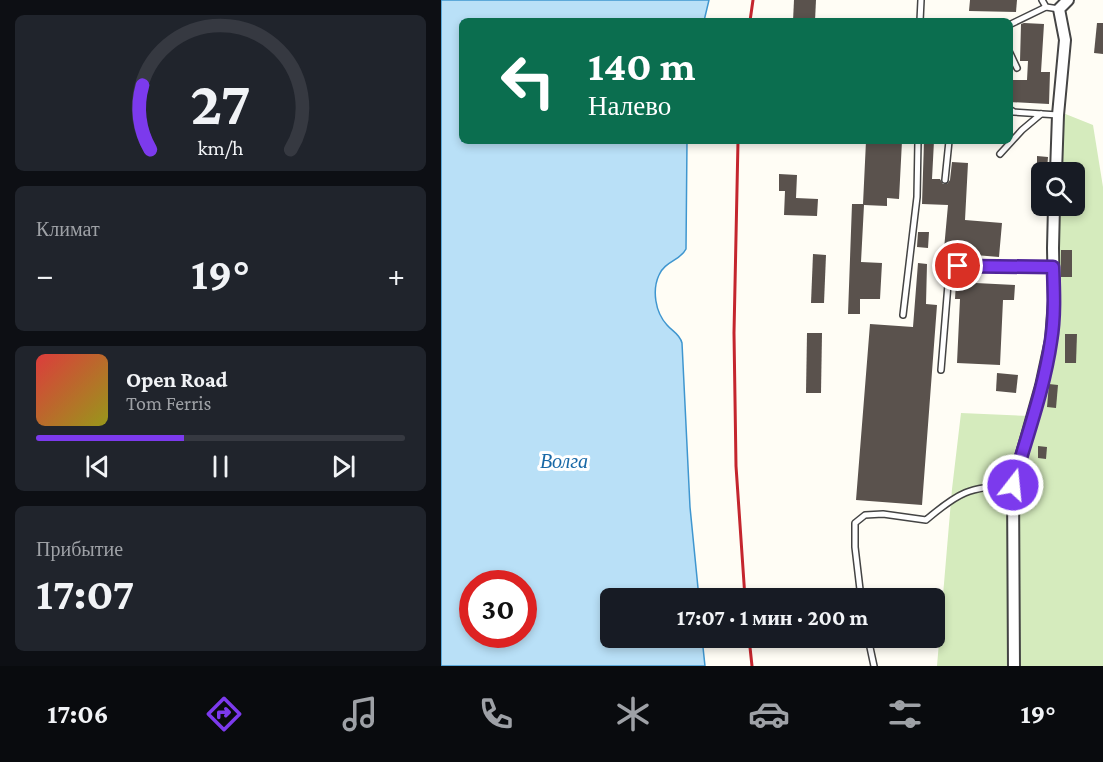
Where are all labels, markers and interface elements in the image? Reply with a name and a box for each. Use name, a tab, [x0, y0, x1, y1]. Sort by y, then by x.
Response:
icon: left	[489, 42, 567, 120]
text: 140 m	[588, 42, 696, 89]
text: 27	[190, 68, 251, 137]
text: Налево	[588, 91, 671, 121]
text: km/h	[197, 136, 244, 160]
map controls	[1031, 162, 1085, 216]
button: search	[1031, 162, 1085, 216]
text: Климат	[36, 218, 100, 240]
pin	[932, 240, 983, 291]
text: 19°	[191, 249, 250, 299]
icon: arrive	[941, 249, 974, 282]
text: −	[36, 256, 53, 293]
text: +	[388, 256, 405, 293]
text: Open Road	[126, 367, 228, 392]
text: Tom Ferris	[126, 392, 211, 414]
icon: previous	[81, 450, 114, 483]
icon: pause	[204, 450, 237, 483]
icon: next	[327, 450, 360, 483]
water label: Волга	[540, 450, 588, 472]
position arrow	[981, 453, 1045, 517]
text: Прибытие	[36, 538, 123, 560]
text: 17:07	[36, 569, 134, 619]
speed limit sign: 30	[459, 570, 537, 648]
text: 17:07 · 1 мин · 200 m	[677, 605, 868, 630]
icon: directions	[203, 693, 245, 735]
icon: music	[339, 693, 381, 735]
icon: phone	[475, 693, 517, 735]
icon: climate	[612, 693, 654, 735]
icon: car	[748, 693, 790, 735]
icon: filters	[884, 693, 926, 735]
text: 17:06	[47, 699, 108, 729]
text: 19°	[1020, 699, 1056, 729]

